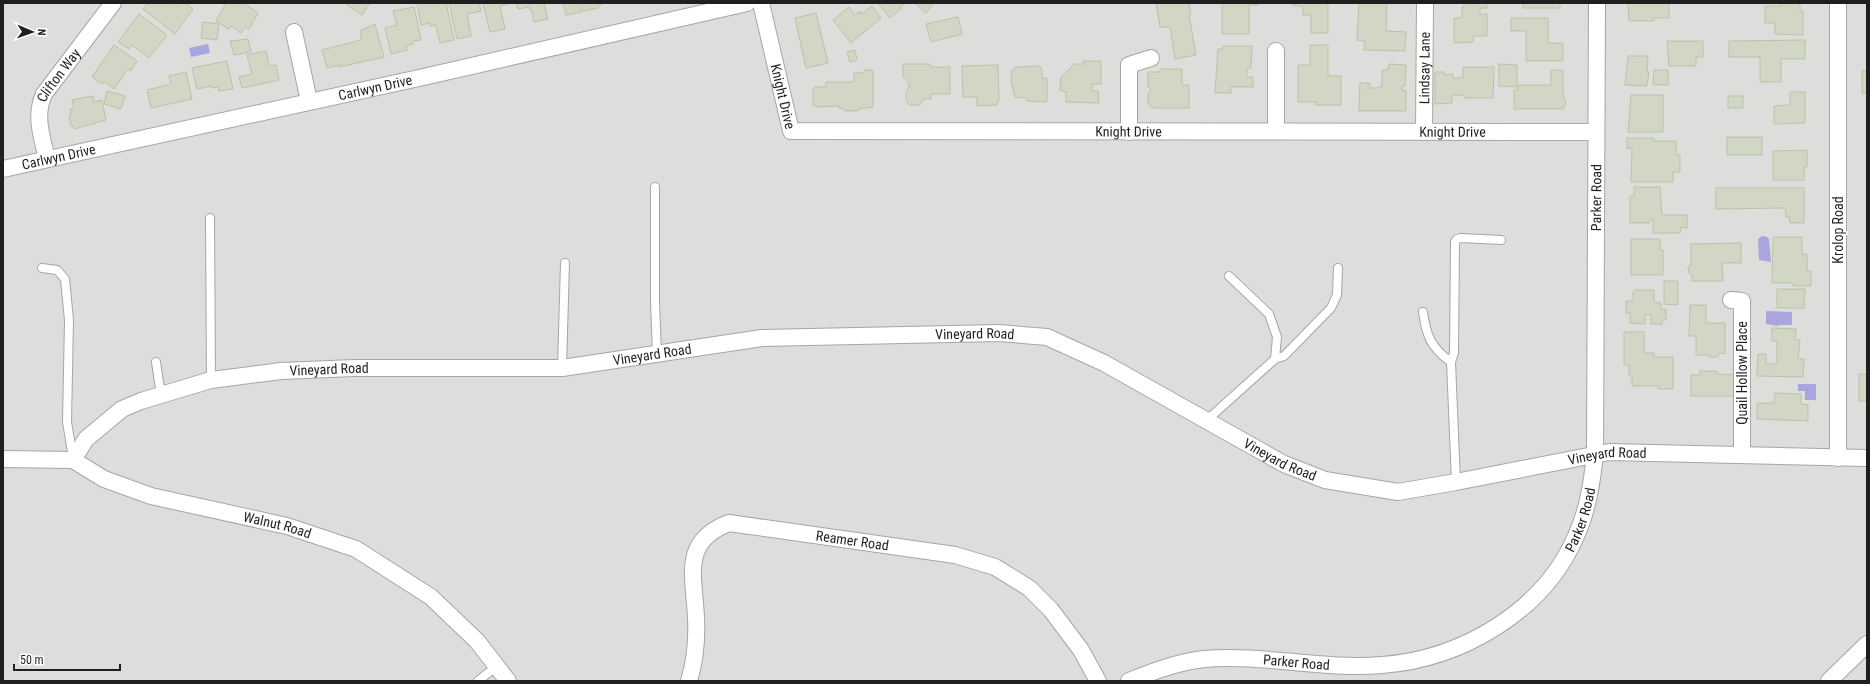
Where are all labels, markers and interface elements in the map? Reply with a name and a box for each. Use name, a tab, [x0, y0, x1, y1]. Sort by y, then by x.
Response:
north arrow	[12, 12, 52, 52]
text: N	[35, 29, 48, 36]
street label: Lindsay Lane	[1416, 31, 1433, 104]
street label: Clifton Way	[34, 45, 84, 104]
street label: Knight Drive	[768, 62, 798, 131]
street label: Carlwyn Drive	[337, 72, 414, 103]
street label: Knight Drive	[1095, 123, 1162, 139]
street label: Knight Drive	[1419, 124, 1486, 140]
street label: Carlwyn Drive	[20, 141, 97, 173]
street label: Parker Road	[1588, 164, 1604, 231]
street label: Krolop Road	[1830, 196, 1846, 264]
street label: Quail Hollow Place	[1734, 321, 1750, 425]
street label: Vineyard Road	[935, 325, 1015, 342]
street label: Vineyard Road	[612, 341, 692, 368]
street label: Vineyard Road	[289, 360, 369, 379]
street label: Vineyard Road	[1241, 435, 1319, 484]
street label: Vineyard Road	[1566, 444, 1647, 468]
street label: Parker Road	[1562, 486, 1598, 555]
street label: Walnut Road	[242, 509, 313, 542]
street label: Reamer Road	[815, 527, 890, 554]
scale bar	[14, 646, 120, 672]
street label: Parker Road	[1262, 651, 1330, 673]
text: 50 m	[20, 653, 44, 667]

